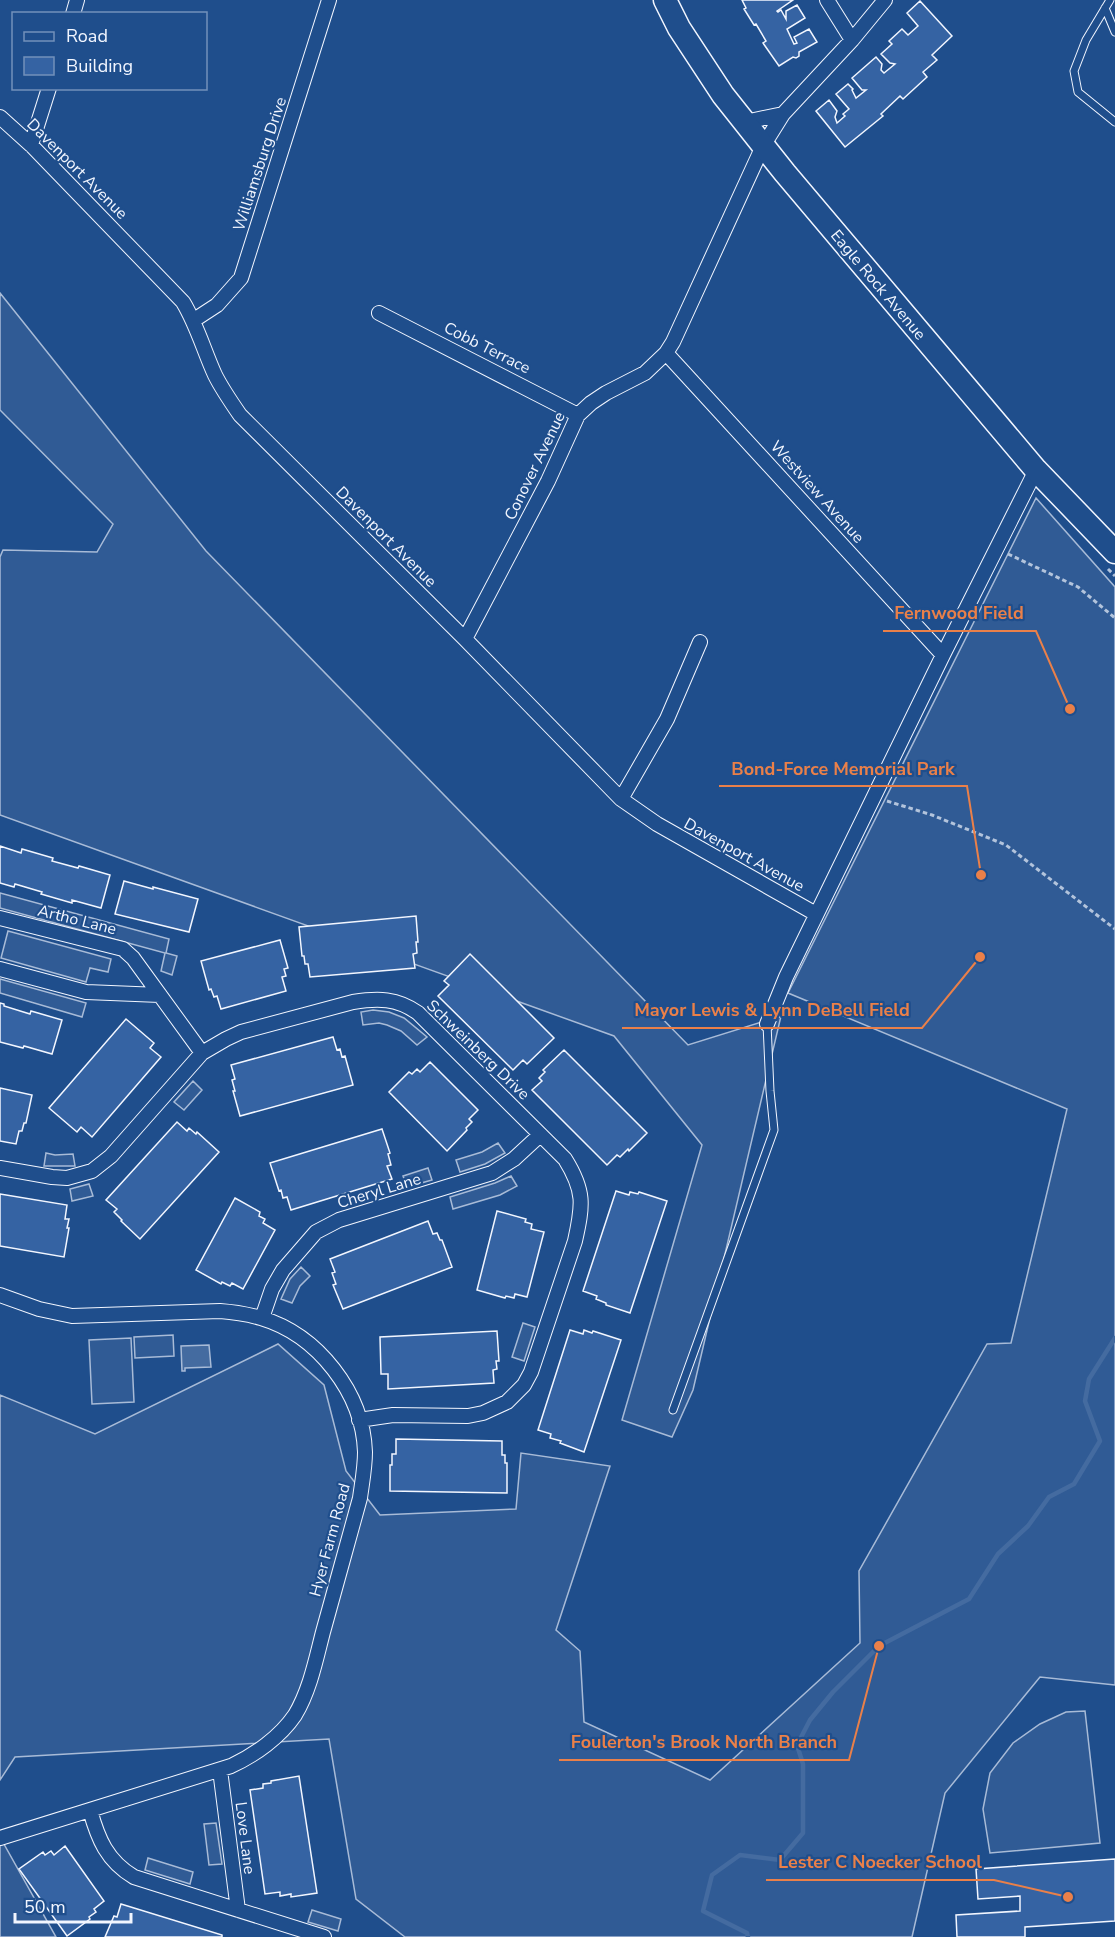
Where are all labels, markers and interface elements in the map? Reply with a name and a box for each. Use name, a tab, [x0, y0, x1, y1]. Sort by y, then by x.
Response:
legend	[12, 12, 207, 90]
text: Road	[66, 24, 108, 48]
text: Building	[66, 54, 133, 78]
street label: Williamsburg Drive	[228, 94, 292, 234]
street label: Davenport Avenue	[22, 114, 132, 224]
street label: Eagle Rock Avenue	[825, 225, 931, 345]
street label: Cobb Terrace	[440, 317, 534, 379]
street label: Conover Avenue	[499, 408, 571, 524]
street label: Westview Avenue	[765, 436, 869, 548]
street label: Davenport Avenue	[331, 482, 441, 592]
callout: Fernwood Field	[883, 595, 1036, 631]
text: Fernwood Field	[894, 601, 1024, 625]
callout: Bond-Force Memorial Park	[719, 750, 967, 786]
text: Bond-Force Memorial Park	[731, 757, 955, 781]
street label: Davenport Avenue	[680, 813, 808, 897]
street label: Artho Lane	[35, 900, 119, 940]
callout: Mayor Lewis & Lynn DeBell Field	[622, 992, 922, 1028]
street label: Schweinberg Drive	[422, 995, 534, 1105]
text: Mayor Lewis & Lynn DeBell Field	[634, 998, 910, 1022]
street label: Cheryl Lane	[334, 1168, 424, 1214]
street label: Hyer Farm Road	[304, 1481, 356, 1599]
callout: Foulerton's Brook North Branch	[559, 1724, 849, 1760]
text: Foulerton's Brook North Branch	[571, 1730, 837, 1754]
street label: Love Lane	[230, 1800, 260, 1876]
callout: Lester C Noecker School	[766, 1844, 994, 1880]
text: Lester C Noecker School	[778, 1850, 982, 1874]
scale bar	[15, 1886, 130, 1924]
text: 50 m	[24, 1895, 66, 1919]

